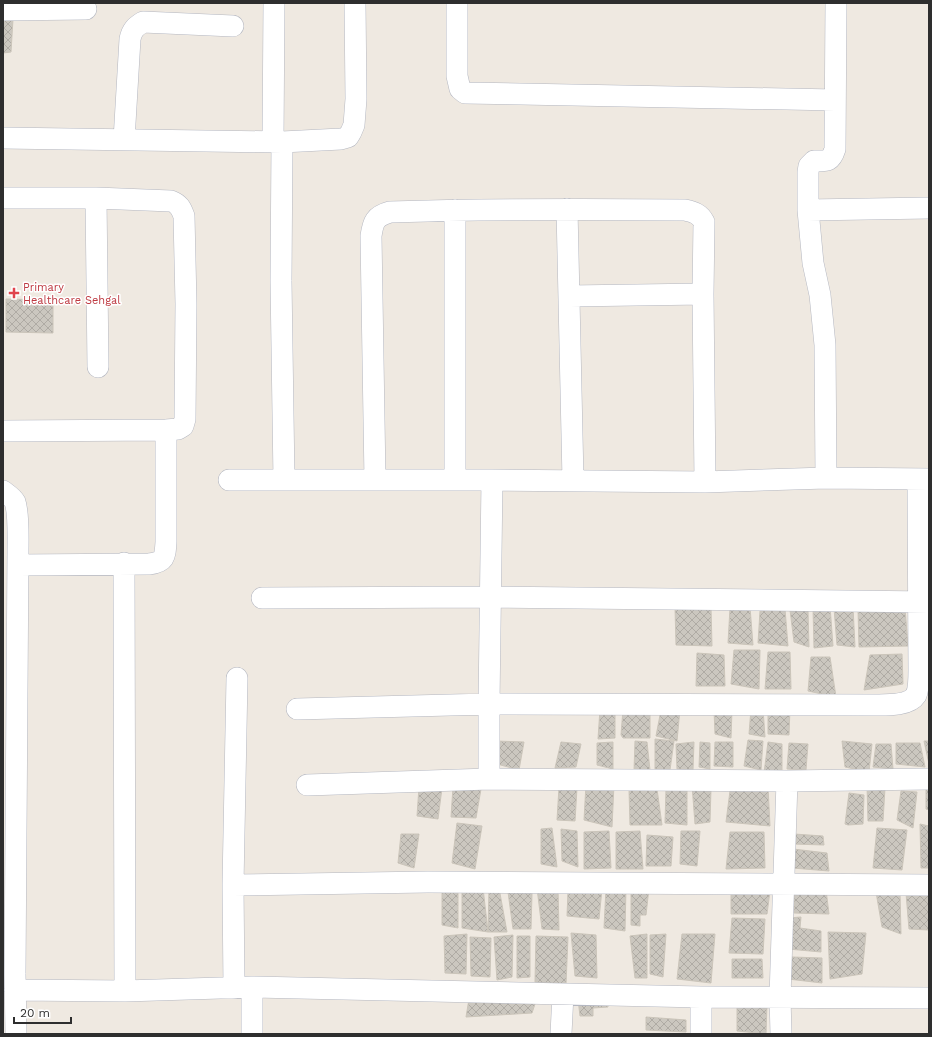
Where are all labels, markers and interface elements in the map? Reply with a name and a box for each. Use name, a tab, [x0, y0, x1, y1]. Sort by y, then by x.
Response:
place label: Primary Healthcare Sehgal	[23, 281, 121, 307]
marker: Primary Healthcare Sehgal	[8, 287, 20, 299]
scale bar	[14, 999, 71, 1025]
text: 20 m	[20, 1006, 50, 1020]

